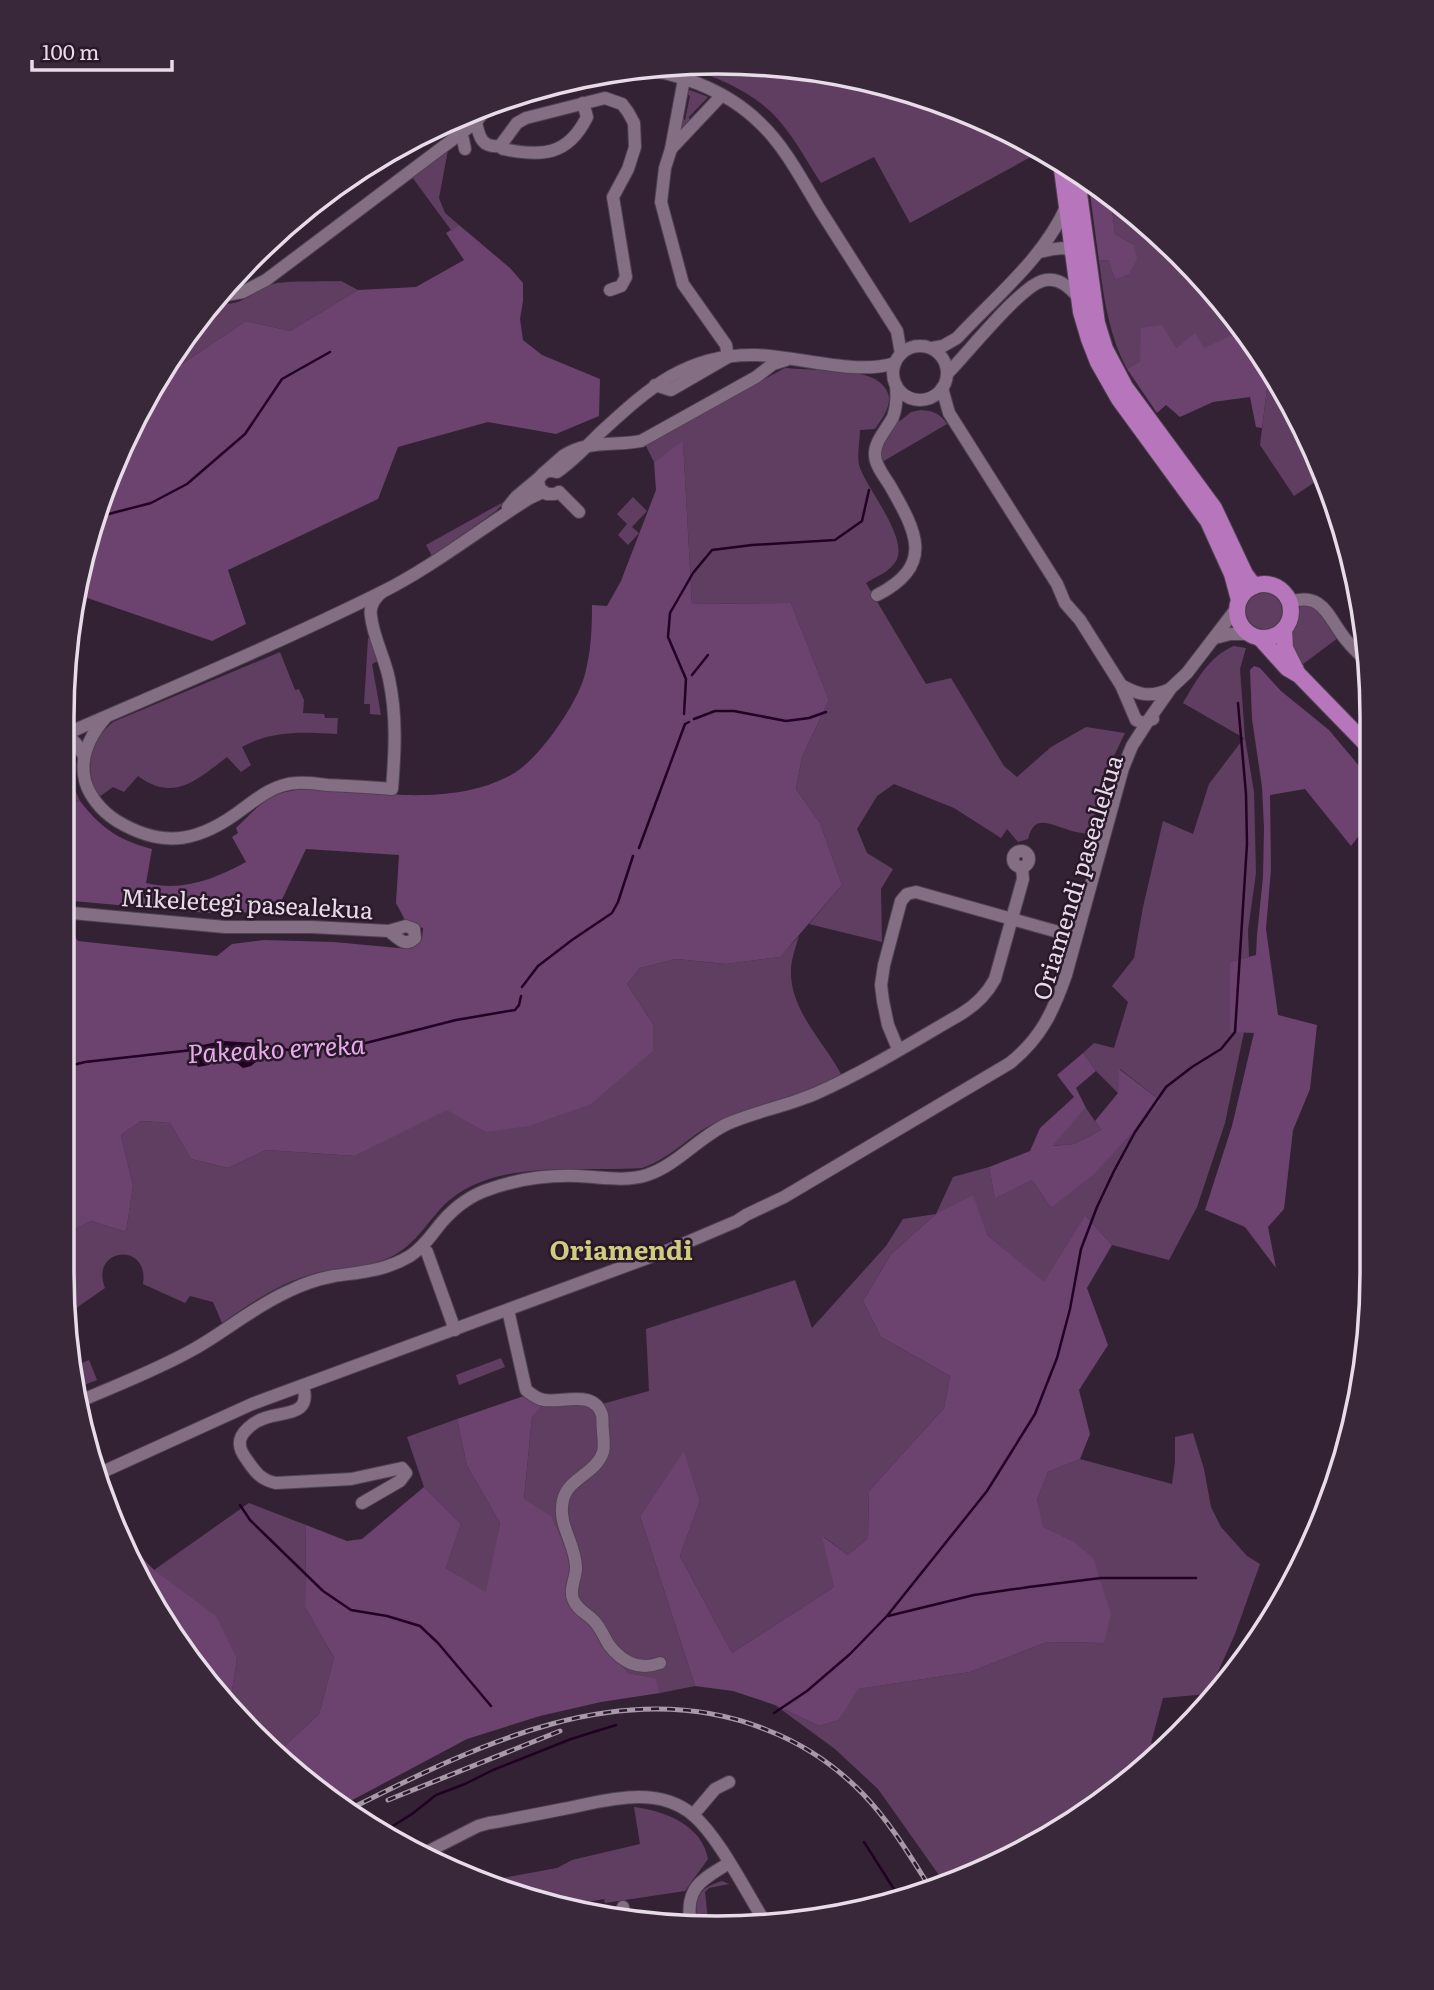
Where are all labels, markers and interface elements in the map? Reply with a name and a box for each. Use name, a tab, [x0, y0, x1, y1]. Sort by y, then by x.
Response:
scale bar	[32, 28, 172, 72]
text: 100 m	[42, 35, 99, 66]
street label: Oriamendi pasealekua	[1022, 750, 1130, 1004]
street label: Mikeletegi pasealekua	[120, 878, 374, 926]
water label: Pakeako erreka	[186, 1023, 366, 1071]
district label: Oriamendi	[549, 1229, 693, 1268]

